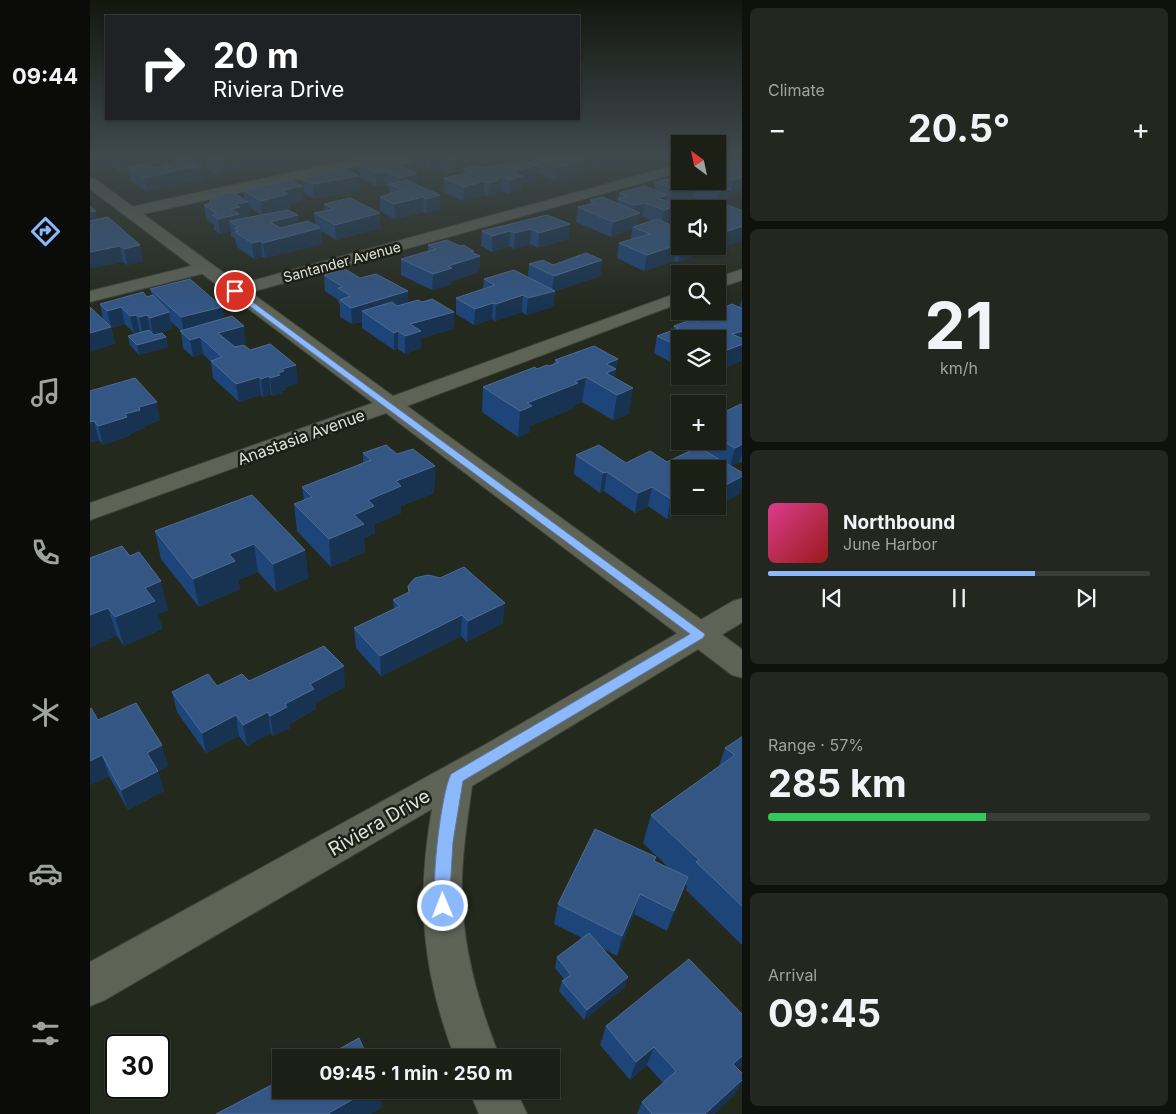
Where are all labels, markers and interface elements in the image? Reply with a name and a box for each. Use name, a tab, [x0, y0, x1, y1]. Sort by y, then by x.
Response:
text: 20 m	[213, 34, 299, 76]
icon: right	[130, 35, 195, 100]
text: 09:44	[12, 63, 78, 89]
text: Riviera Drive	[213, 76, 344, 102]
text: Climate	[768, 80, 825, 100]
text: 20.5°	[908, 105, 1010, 151]
text: −	[768, 112, 787, 146]
text: +	[1131, 112, 1150, 146]
north arrow	[671, 135, 726, 190]
map controls	[671, 135, 726, 515]
button: sound	[671, 200, 726, 255]
icon: directions	[28, 214, 63, 249]
street label: Santander Avenue	[281, 238, 403, 285]
button: search	[671, 265, 726, 320]
pin	[214, 270, 256, 312]
icon: arrive	[221, 277, 249, 305]
text: 21	[925, 286, 993, 365]
button: layers	[671, 330, 726, 385]
text: km/h	[940, 358, 978, 378]
icon: music	[28, 375, 63, 410]
button: +	[671, 395, 726, 450]
street label: Anastasia Avenue	[235, 405, 367, 469]
button: −	[671, 460, 726, 515]
text: Northbound	[843, 511, 955, 534]
text: June Harbor	[843, 534, 937, 554]
icon: phone	[28, 535, 63, 570]
icon: previous	[818, 584, 846, 612]
icon: pause	[945, 584, 973, 612]
icon: next	[1072, 584, 1100, 612]
icon: climate	[28, 695, 63, 730]
text: Range · 57%	[768, 735, 864, 755]
text: 285 km	[768, 760, 907, 806]
street label: Riviera Drive	[324, 784, 434, 861]
icon: car	[28, 856, 63, 891]
position arrow	[416, 879, 468, 931]
text: Arrival	[768, 965, 817, 985]
text: 09:45	[768, 990, 881, 1036]
icon: filters	[28, 1016, 63, 1051]
speed limit sign: 30	[105, 1034, 170, 1099]
text: 09:45 · 1 min · 250 m	[320, 1062, 512, 1085]

